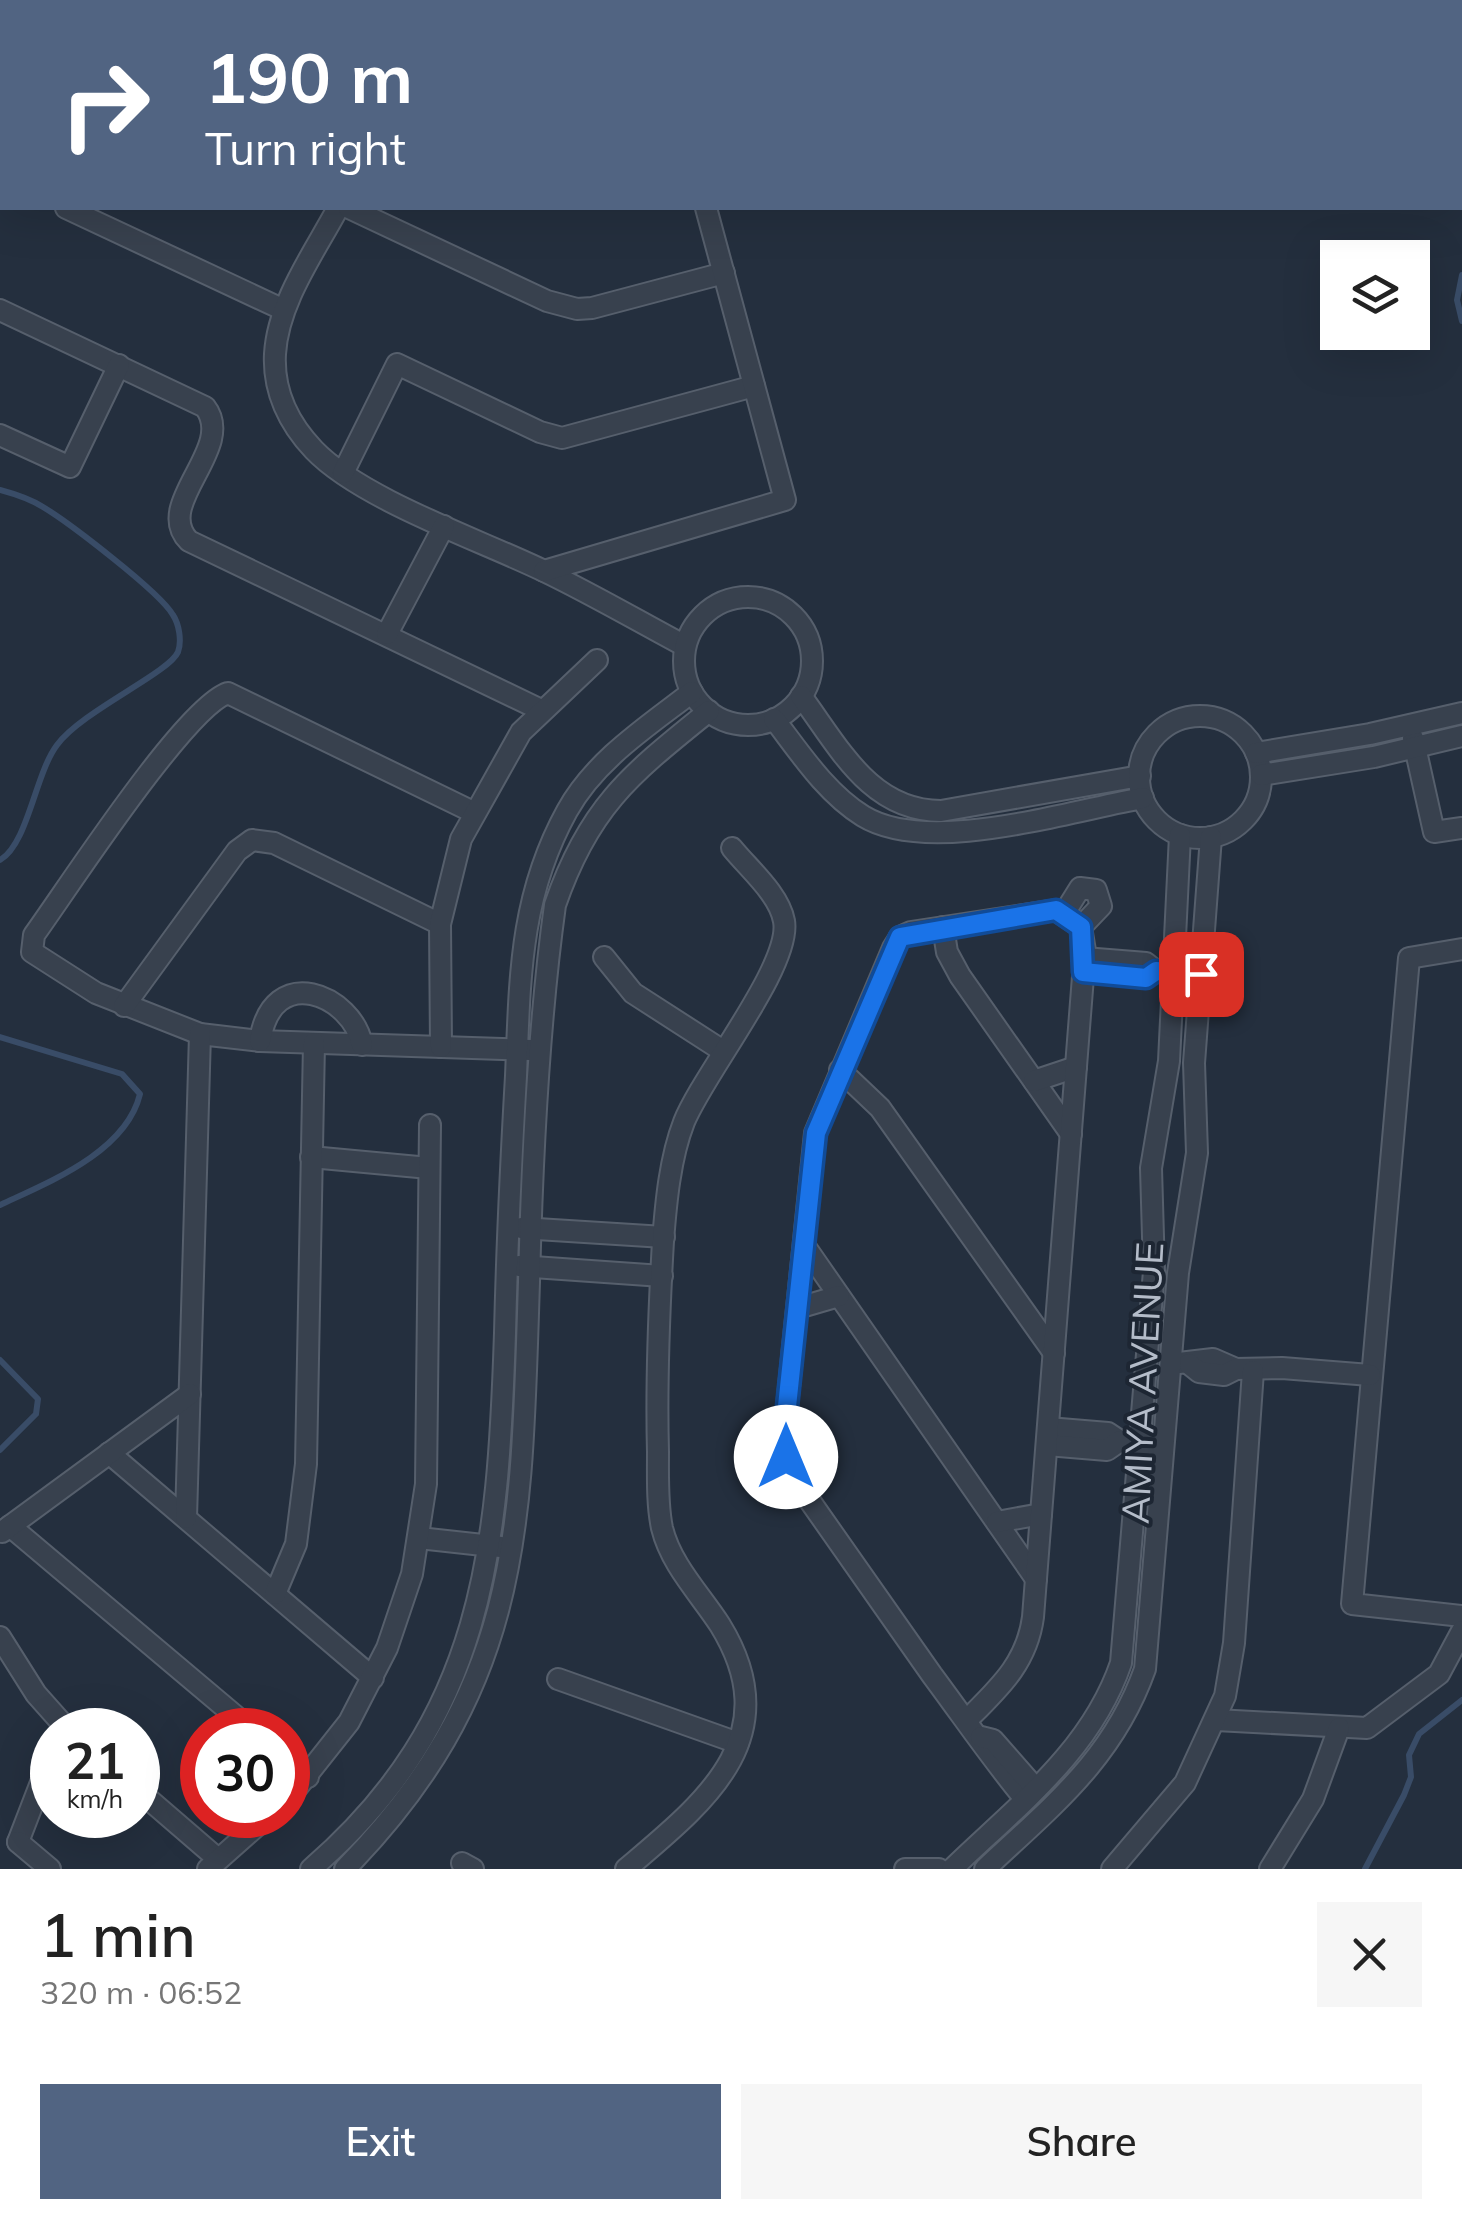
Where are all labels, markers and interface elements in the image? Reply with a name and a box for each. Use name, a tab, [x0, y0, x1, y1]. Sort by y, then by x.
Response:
text: 190 m	[205, 33, 413, 121]
icon: right	[40, 40, 170, 170]
text: Turn right	[205, 120, 406, 176]
map controls	[1320, 240, 1430, 350]
button: layers	[1320, 240, 1430, 350]
pin	[1159, 932, 1244, 1017]
icon: arrive	[1174, 947, 1229, 1002]
street label: AMIYA AVENUE	[1111, 1241, 1173, 1525]
position arrow	[734, 1405, 838, 1509]
speed limit sign: 30	[180, 1708, 310, 1838]
text: 21	[65, 1729, 125, 1792]
text: km/h	[67, 1783, 123, 1814]
text: 1 min	[40, 1897, 196, 1972]
button: close	[1317, 1902, 1422, 2007]
text: 320 m · 06:52	[40, 1972, 242, 2012]
button: Exit	[40, 2084, 721, 2199]
button: Share	[741, 2084, 1422, 2199]

